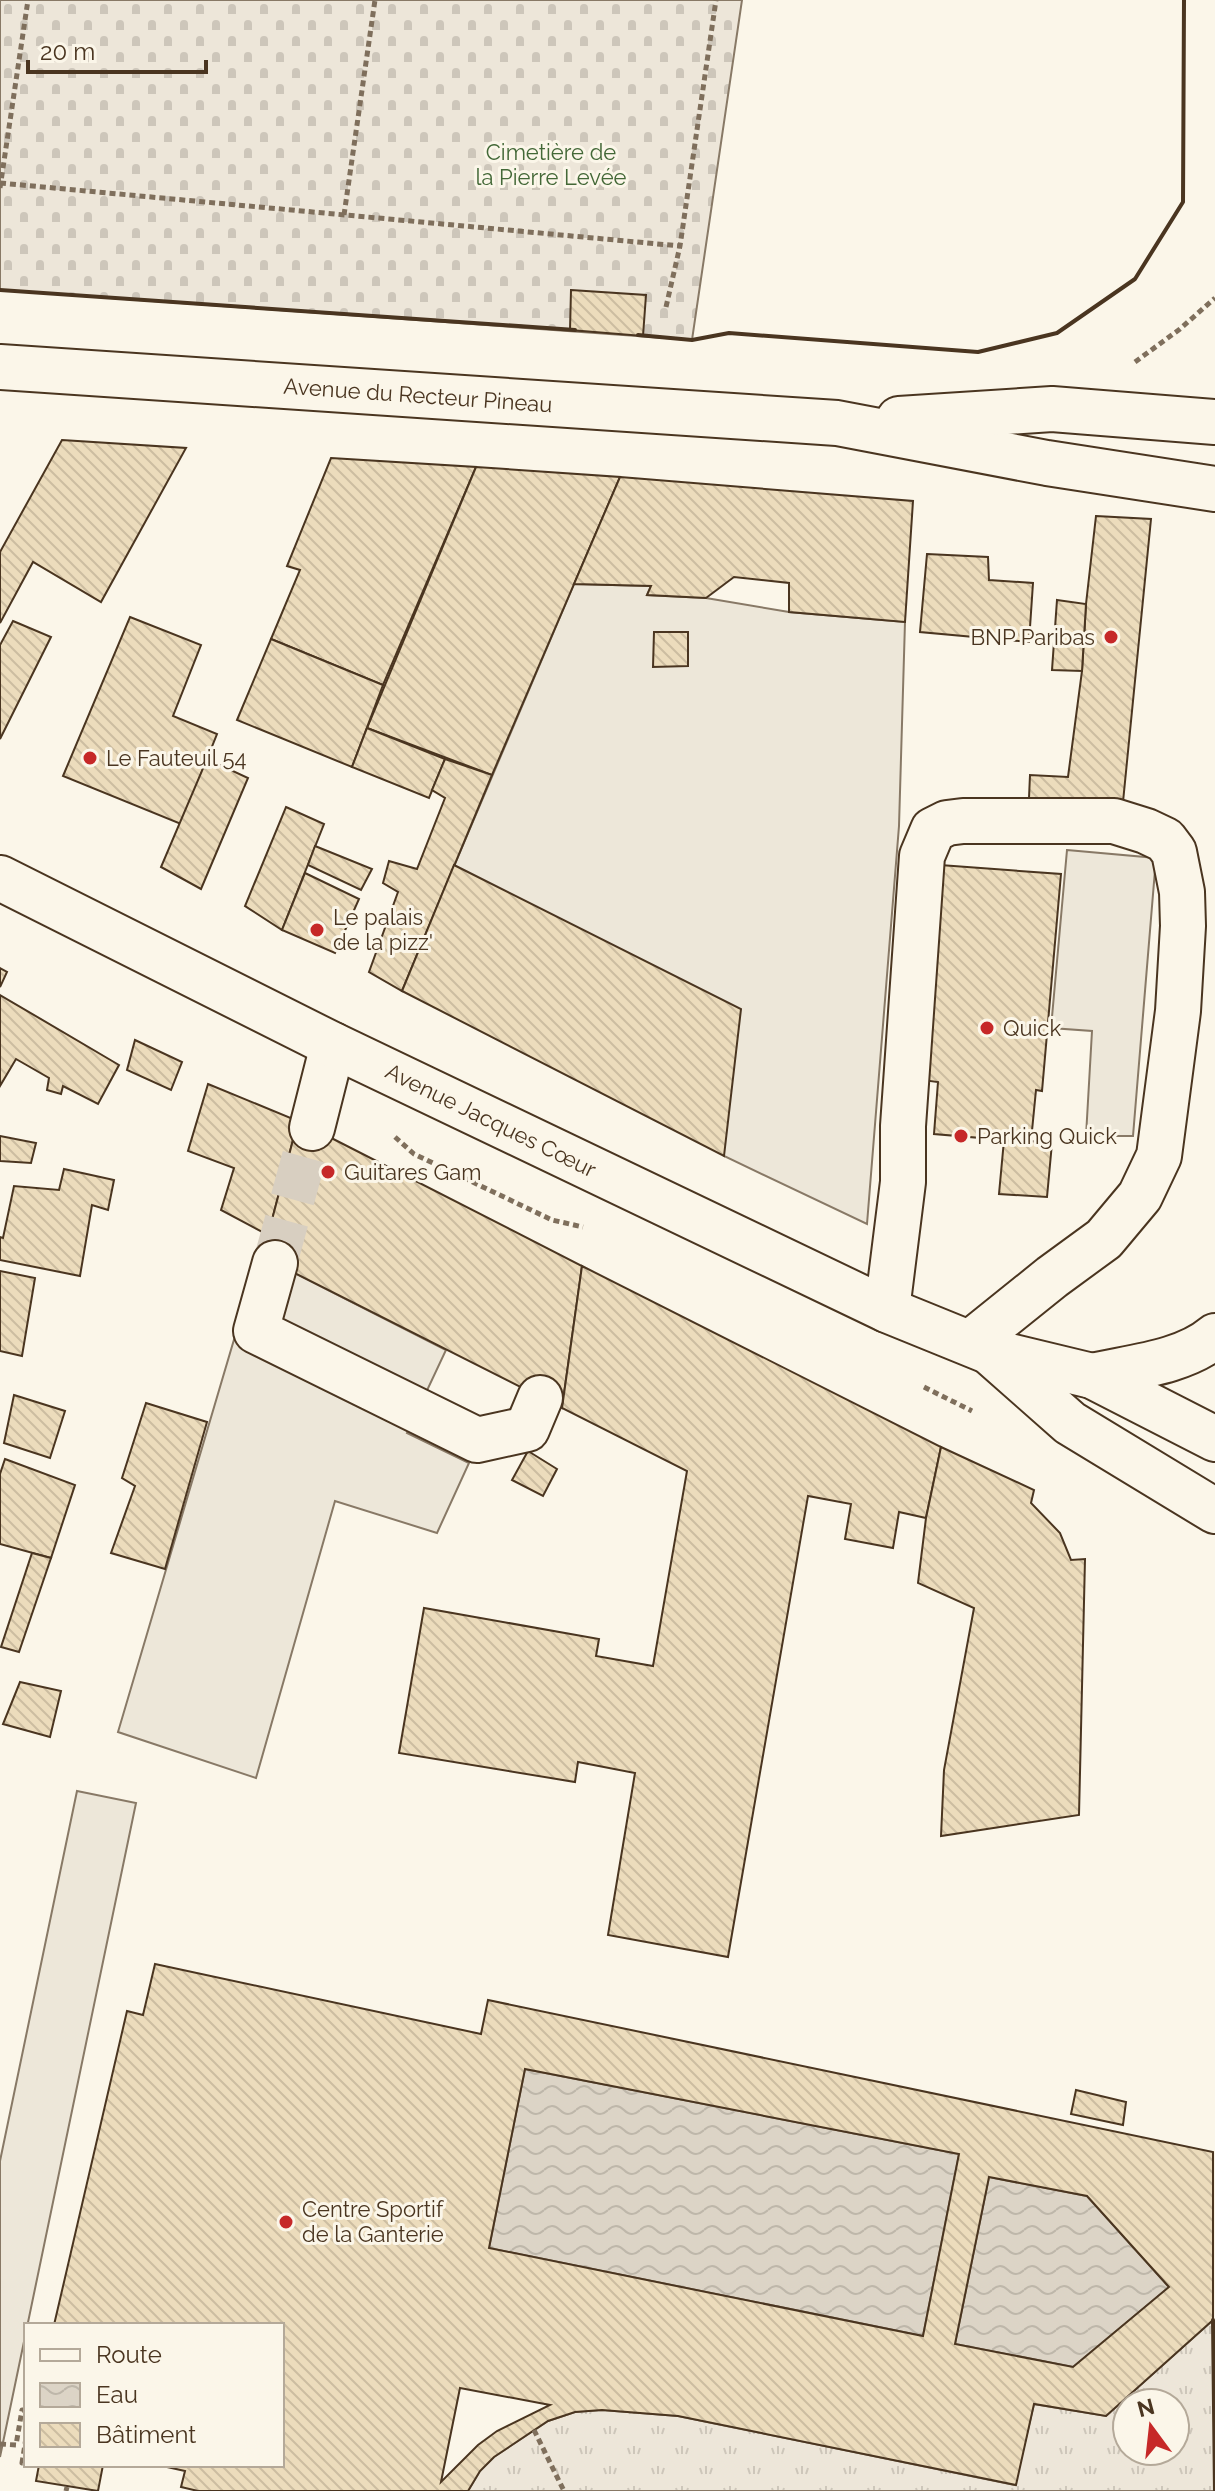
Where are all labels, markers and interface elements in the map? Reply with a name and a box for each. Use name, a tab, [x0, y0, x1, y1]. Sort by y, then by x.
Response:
scale bar	[28, 24, 206, 74]
text: 20 m	[40, 37, 95, 66]
park label: Cimetière de la Pierre Levée	[476, 139, 627, 190]
street label: Avenue du Recteur Pineau	[283, 373, 553, 417]
place label: BNP Paribas	[970, 624, 1095, 650]
marker: BNP Paribas	[1102, 628, 1120, 646]
place label: Le Fauteuil 54	[106, 745, 247, 771]
marker: Le Fauteuil 54	[81, 749, 99, 767]
place label: Le palais de la pizz'	[333, 904, 433, 955]
marker: Le palais de la pizz'	[308, 921, 326, 939]
place label: Quick	[1003, 1015, 1061, 1041]
marker: Quick	[978, 1019, 996, 1037]
street label: Avenue Jacques Cœur	[381, 1058, 601, 1182]
place label: Parking Quick	[977, 1123, 1117, 1149]
marker: Parking Quick	[952, 1127, 970, 1145]
place label: Guitares Gam	[344, 1159, 481, 1185]
marker: Guitares Gam	[319, 1163, 337, 1181]
place label: Centre Sportif de la Ganterie	[302, 2196, 444, 2247]
marker: Centre Sportif de la Ganterie	[277, 2213, 295, 2231]
legend	[24, 2323, 284, 2467]
text: Route	[96, 2340, 162, 2369]
text: Eau	[96, 2380, 138, 2409]
north arrow	[1111, 2387, 1191, 2467]
text: N	[1134, 2393, 1157, 2422]
text: Bâtiment	[96, 2420, 196, 2449]

